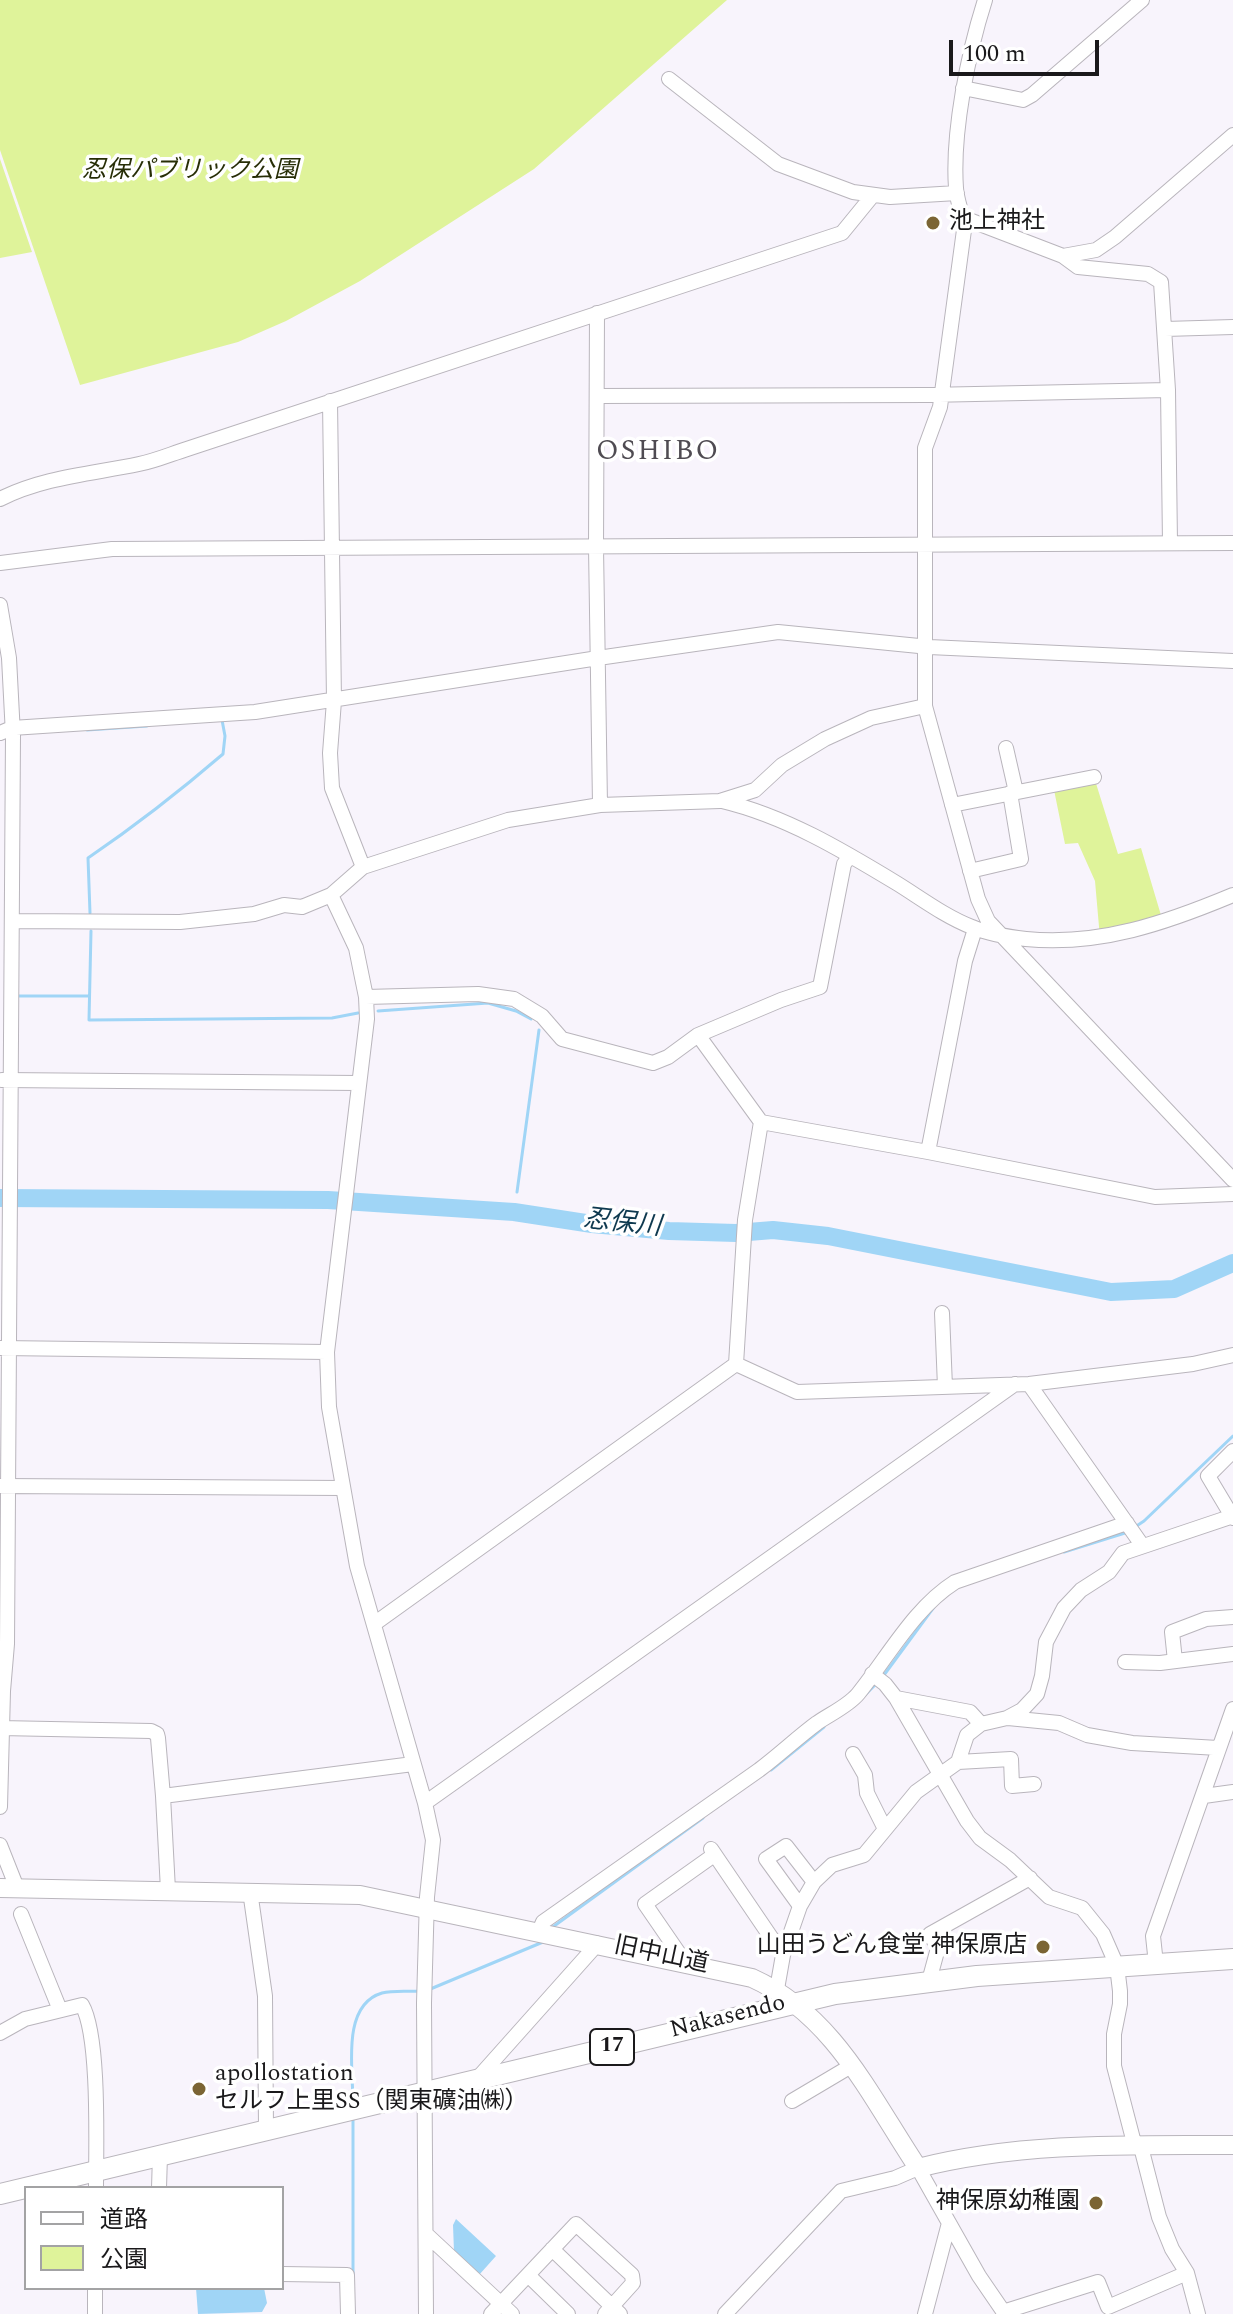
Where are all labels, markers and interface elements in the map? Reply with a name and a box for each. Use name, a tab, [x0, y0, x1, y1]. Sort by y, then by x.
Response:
scale bar	[953, 24, 1103, 74]
text: 100 m	[963, 36, 1026, 72]
park label: 忍保パブリック公園	[82, 158, 298, 186]
place label: 池上神社	[949, 209, 1045, 237]
marker: 池上神社	[924, 214, 942, 232]
district label: OSHIBO	[596, 437, 720, 471]
water label: 忍保川	[582, 1205, 662, 1245]
street label: 旧中山道	[611, 1933, 711, 1981]
place label: 山田うどん食堂 神保原店	[757, 1933, 1027, 1961]
marker: 山田うどん食堂 神保原店	[1034, 1938, 1052, 1956]
street label: Nakasendo	[667, 1990, 789, 2046]
road number: 17	[590, 2029, 634, 2065]
place label: apollostation セルフ上里SS（関東礦油㈱）	[215, 2061, 528, 2117]
marker: apollostation セルフ上里SS（関東礦油㈱）	[190, 2080, 208, 2098]
legend	[24, 2186, 284, 2290]
place label: 神保原幼稚園	[936, 2189, 1080, 2217]
marker: 神保原幼稚園	[1087, 2194, 1105, 2212]
text: 道路	[100, 2202, 148, 2238]
text: 公園	[100, 2242, 148, 2278]

